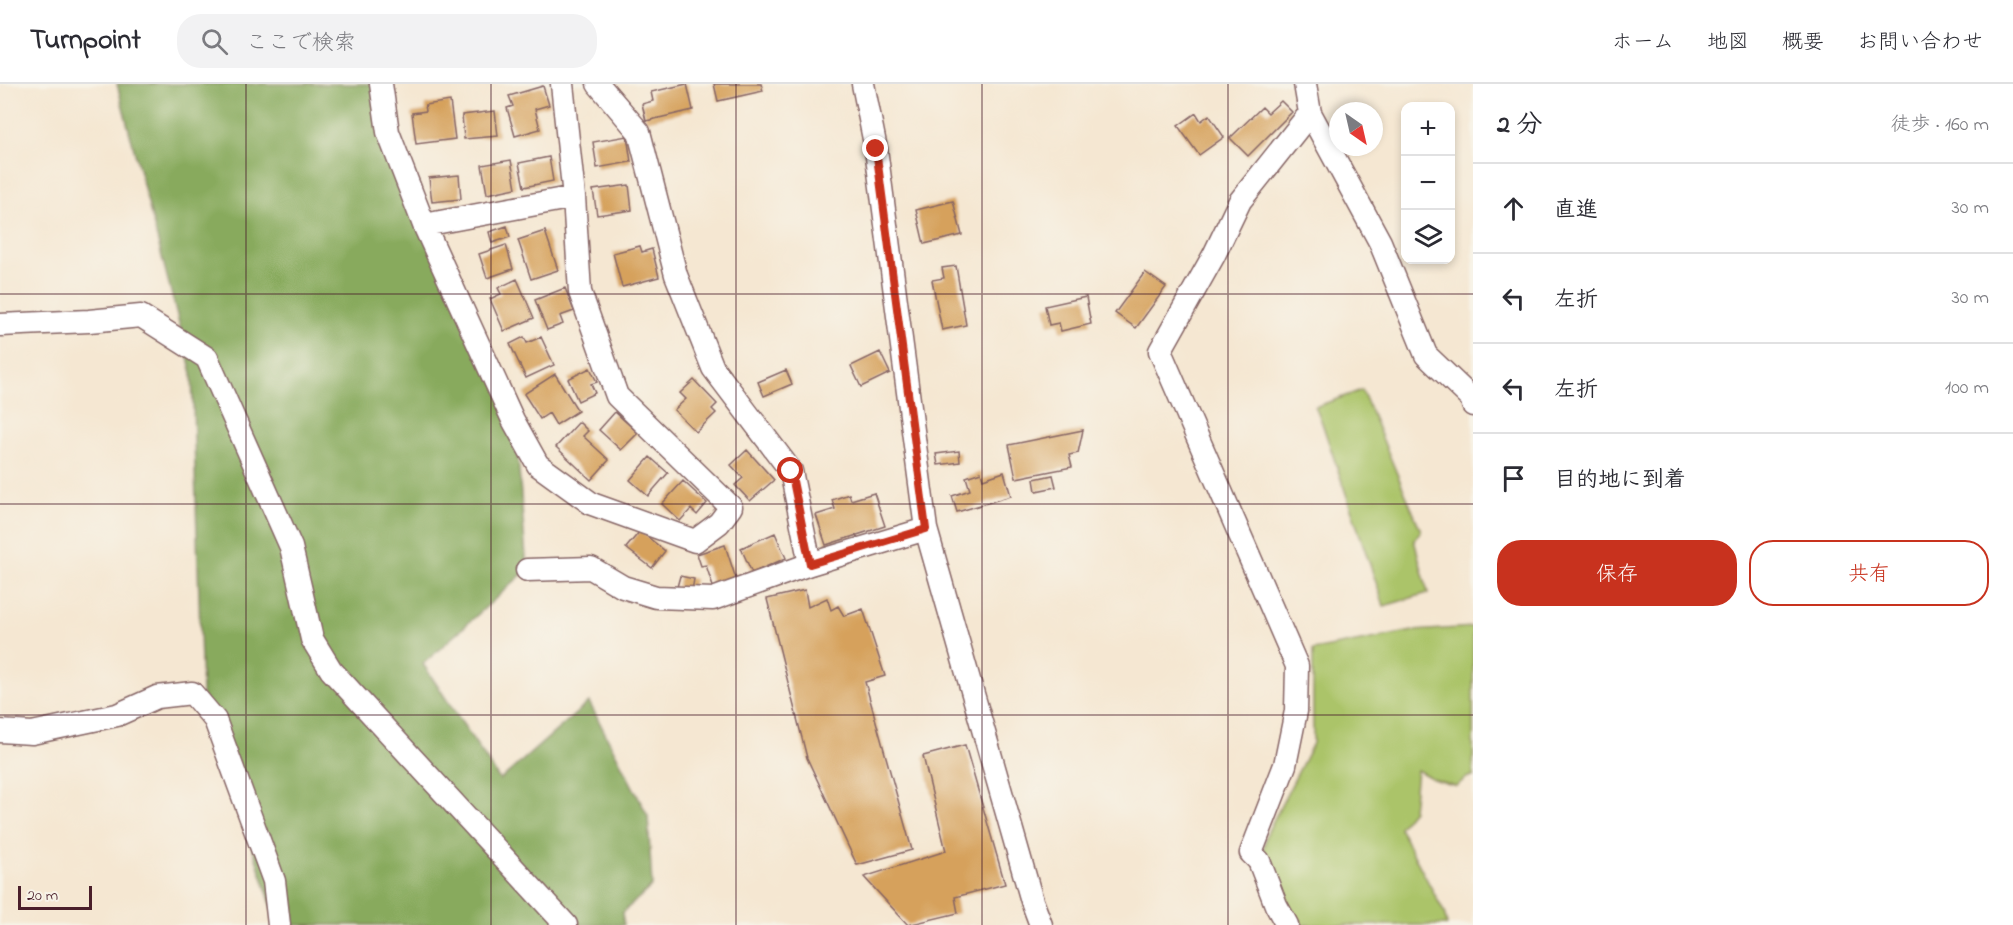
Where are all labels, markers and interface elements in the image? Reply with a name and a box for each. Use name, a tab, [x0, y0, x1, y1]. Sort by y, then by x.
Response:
search box	[177, 14, 597, 68]
text: Turnpoint	[30, 21, 141, 62]
icon: search	[198, 25, 231, 58]
text: ここで検索	[246, 28, 356, 60]
text: ホーム	[1612, 28, 1674, 58]
text: 地図	[1707, 28, 1749, 58]
text: 概要	[1782, 28, 1824, 58]
text: お問い合わせ	[1857, 28, 1983, 58]
north arrow	[1329, 102, 1383, 156]
map controls	[1401, 102, 1455, 264]
button: +	[1401, 102, 1455, 156]
text: 2 分	[1497, 107, 1542, 145]
text: 徒歩 · 160 m	[1890, 111, 1989, 140]
route end	[862, 135, 888, 161]
button: −	[1401, 156, 1455, 210]
icon: ahead	[1497, 192, 1530, 225]
text: 30 m	[1952, 194, 1989, 223]
text: 直進	[1554, 195, 1598, 227]
button: layers	[1401, 210, 1455, 264]
icon: left	[1497, 282, 1530, 315]
text: 30 m	[1952, 284, 1989, 313]
text: 左折	[1554, 285, 1598, 317]
icon: left	[1497, 372, 1530, 405]
text: 100 m	[1945, 374, 1989, 403]
text: 左折	[1554, 375, 1598, 407]
route start	[777, 457, 803, 483]
icon: arrive	[1497, 462, 1530, 495]
text: 目的地に到着	[1554, 465, 1686, 497]
button: 保存	[1497, 540, 1737, 606]
button: 共有	[1749, 540, 1989, 606]
scale bar	[18, 883, 92, 910]
text: 20 m	[27, 884, 58, 908]

